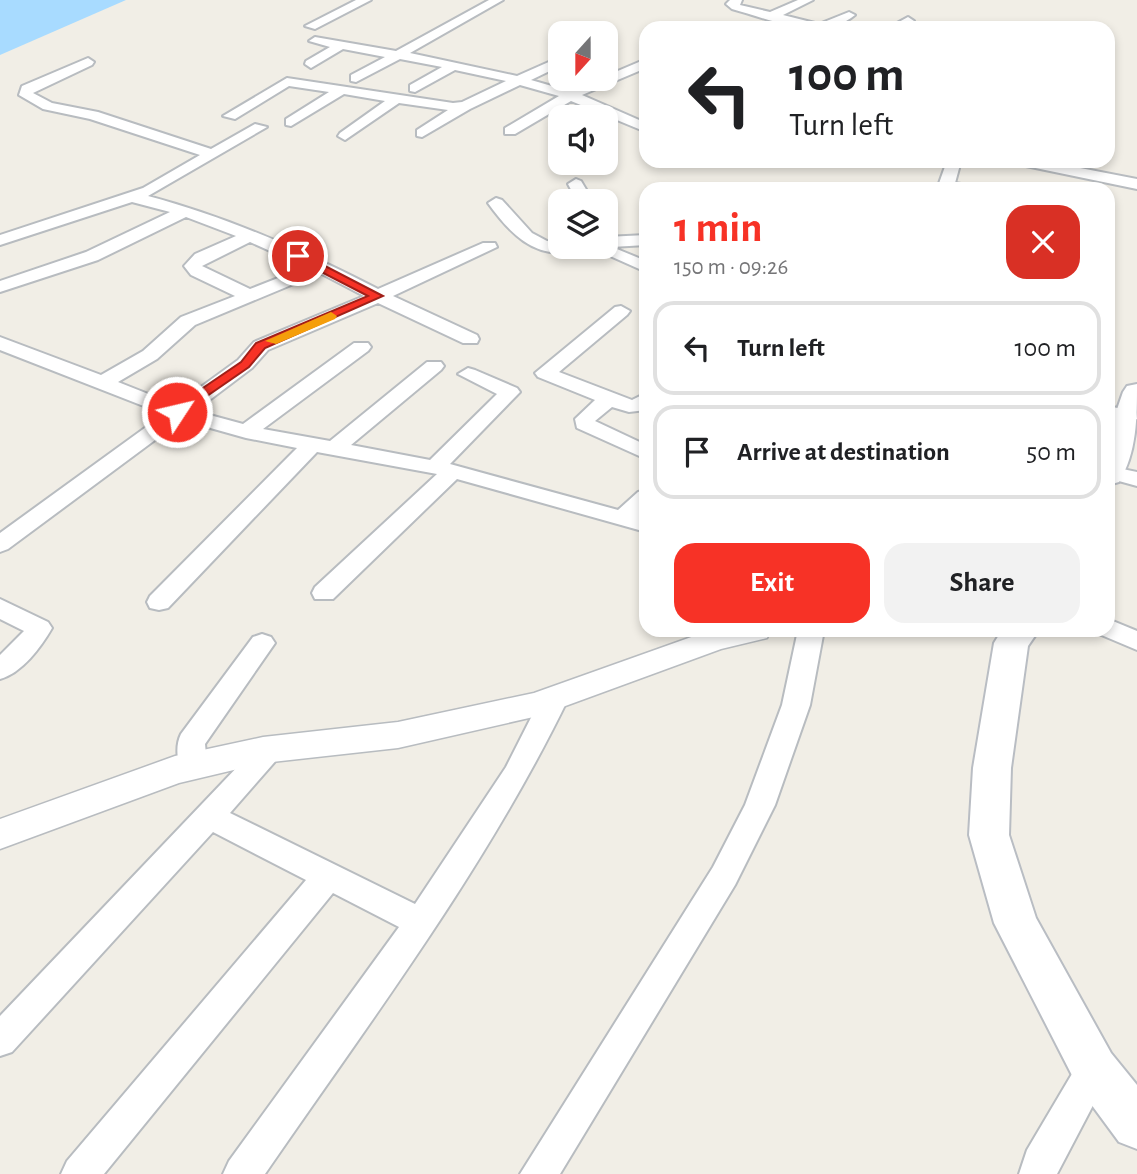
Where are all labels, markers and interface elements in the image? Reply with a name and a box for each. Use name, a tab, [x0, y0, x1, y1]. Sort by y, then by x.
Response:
north arrow	[548, 21, 618, 91]
map controls	[548, 21, 618, 259]
icon: left	[674, 49, 765, 140]
text: 100 m	[789, 51, 905, 100]
button: sound	[548, 105, 618, 175]
text: Turn left	[789, 109, 893, 141]
button: layers	[548, 189, 618, 259]
button: close	[1006, 205, 1080, 279]
text: 1 min	[674, 207, 763, 249]
pin	[268, 226, 328, 286]
icon: arrive	[279, 237, 317, 275]
text: 150 m · 09:26	[674, 256, 788, 279]
icon: left	[678, 329, 716, 367]
text: Turn left	[737, 335, 825, 361]
text: 100 m	[1015, 335, 1076, 361]
position arrow	[140, 375, 214, 449]
icon: arrive	[678, 433, 716, 471]
text: Arrive at destination	[737, 439, 950, 465]
text: 50 m	[1026, 439, 1076, 465]
button: Exit	[674, 543, 870, 623]
button: Share	[884, 543, 1080, 623]

